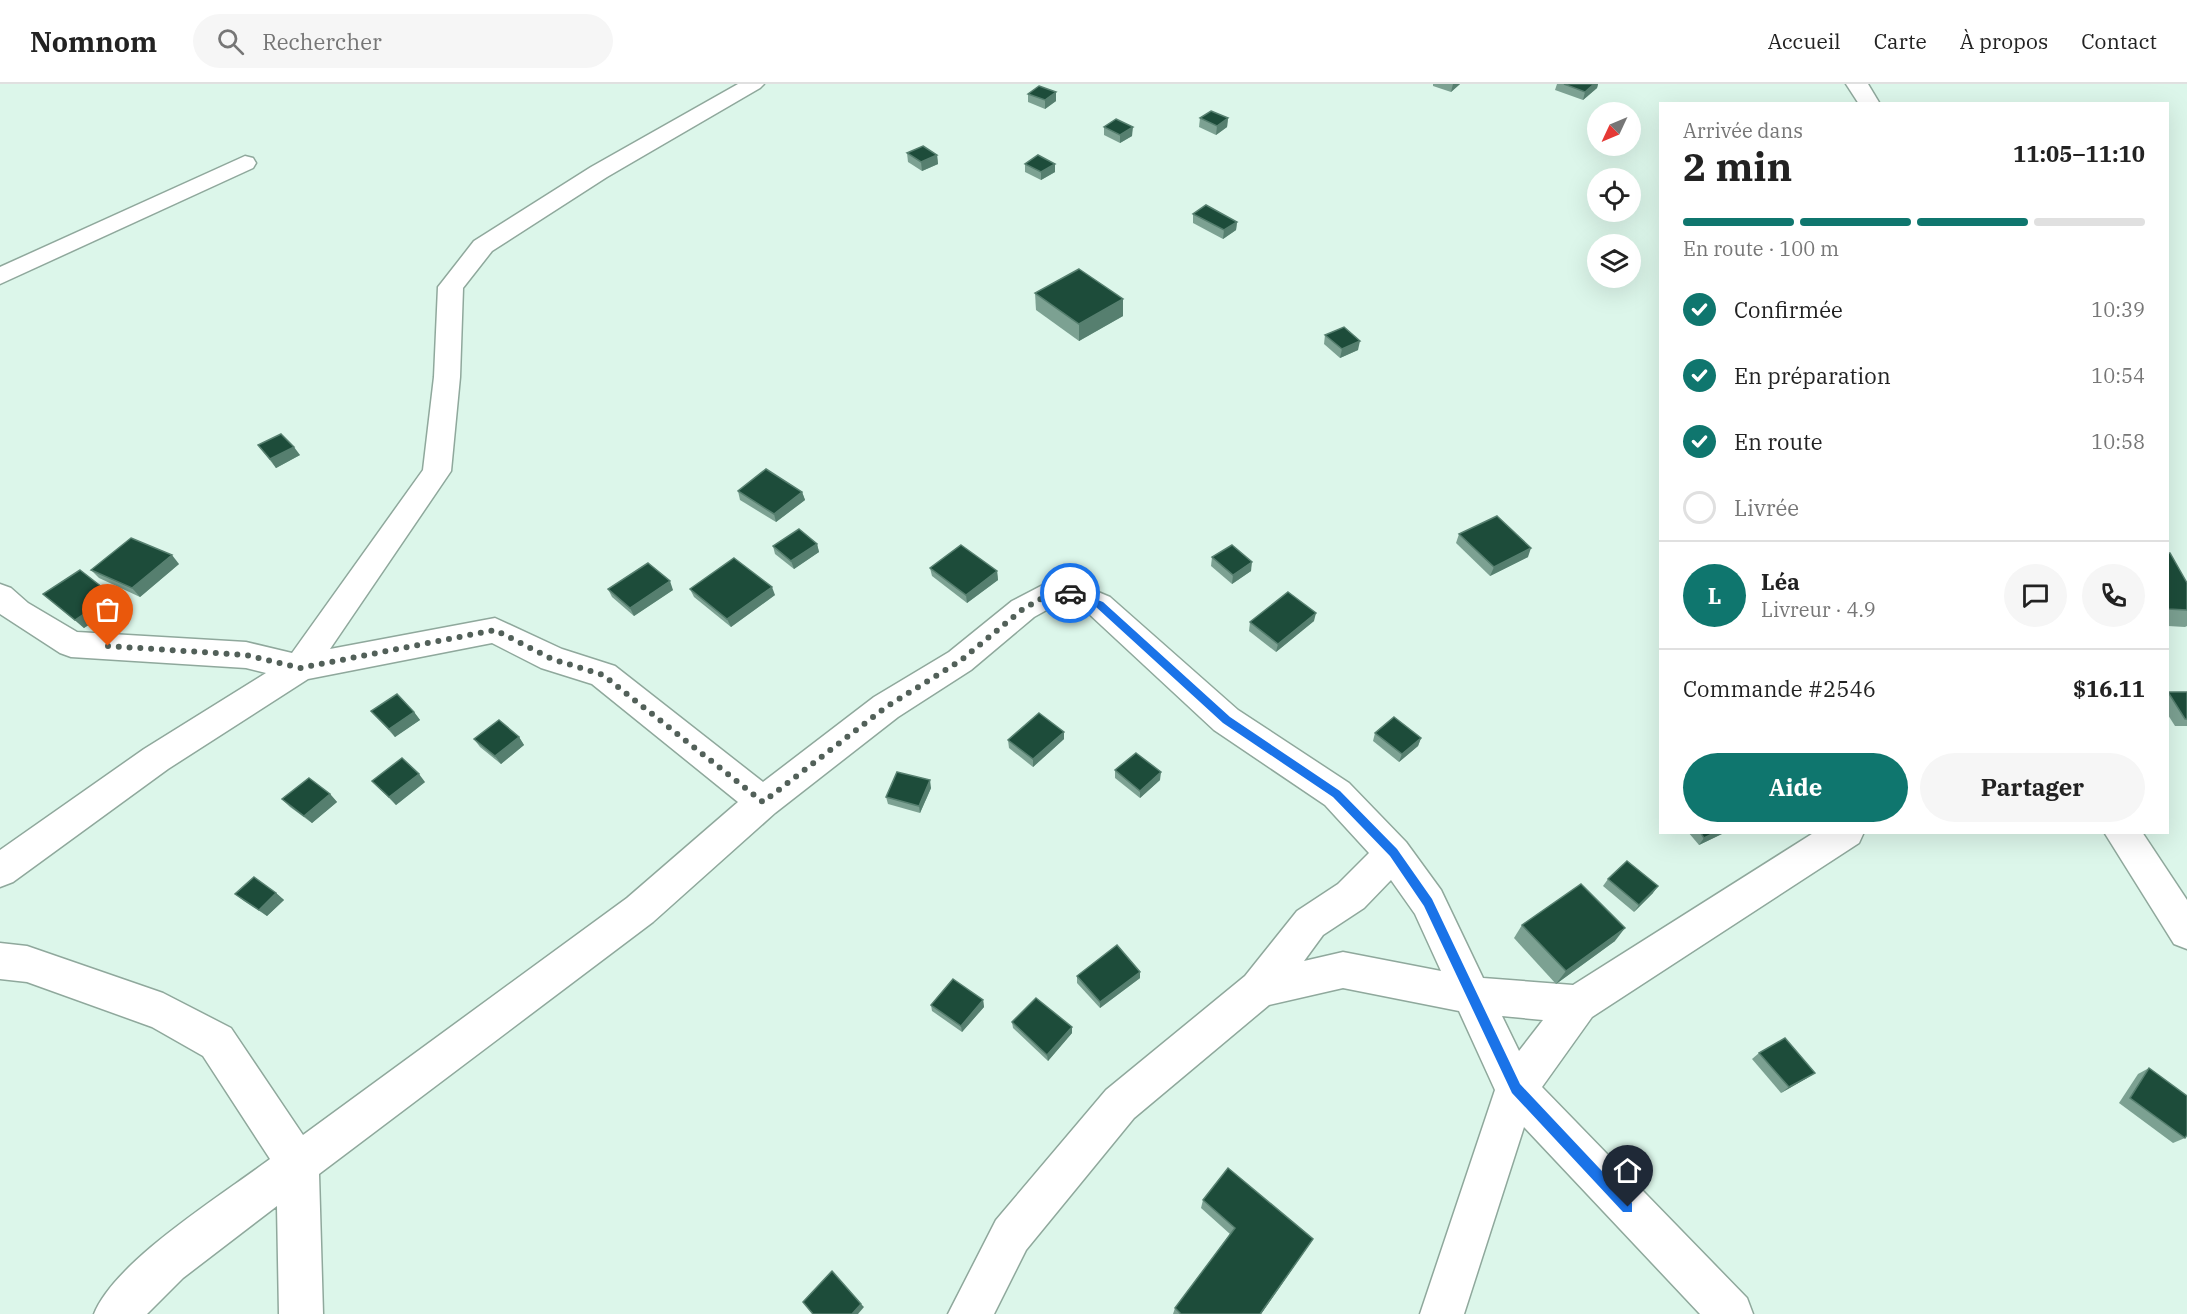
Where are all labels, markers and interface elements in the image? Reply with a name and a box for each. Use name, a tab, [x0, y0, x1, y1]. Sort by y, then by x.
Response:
search box	[193, 14, 613, 68]
text: Nomnom	[30, 23, 157, 60]
icon: search	[214, 25, 247, 58]
text: Rechercher	[262, 27, 382, 56]
text: Accueil	[1768, 27, 1841, 55]
text: Carte	[1874, 27, 1927, 55]
text: À propos	[1960, 27, 2048, 55]
text: Contact	[2081, 27, 2157, 55]
north arrow	[1587, 102, 1641, 156]
map controls	[1587, 102, 1641, 288]
text: Arrivée dans	[1683, 117, 1803, 144]
text: 11:05–11:10	[2013, 139, 2145, 168]
text: 2 min	[1683, 141, 1792, 192]
button: locate	[1587, 168, 1641, 222]
button: layers	[1587, 234, 1641, 288]
text: En route · 100 m	[1683, 235, 1839, 262]
icon: check	[1683, 293, 1716, 326]
text: Confirmée	[1734, 295, 1843, 324]
text: 10:39	[2091, 296, 2145, 323]
icon: check	[1683, 359, 1716, 392]
text: En préparation	[1734, 361, 1891, 390]
text: 10:54	[2091, 362, 2145, 389]
icon: check	[1683, 425, 1716, 458]
text: En route	[1734, 427, 1823, 456]
text: 10:58	[2091, 428, 2145, 455]
text: Livrée	[1734, 493, 1799, 522]
courier	[1040, 563, 1100, 623]
button: chat	[2004, 564, 2067, 627]
button: phone	[2082, 564, 2145, 627]
text: Léa	[1761, 567, 1800, 596]
icon: car	[1054, 577, 1087, 610]
text: L	[1708, 581, 1721, 610]
pin	[82, 584, 133, 646]
icon: bag	[91, 593, 124, 626]
text: Livreur · 4.9	[1761, 596, 1876, 623]
text: Commande #2546	[1683, 674, 1876, 703]
text: $16.11	[2073, 674, 2145, 703]
button: Aide	[1683, 753, 1908, 822]
button: Partager	[1920, 753, 2145, 822]
pin	[1602, 1145, 1653, 1207]
icon: home	[1611, 1154, 1644, 1187]

